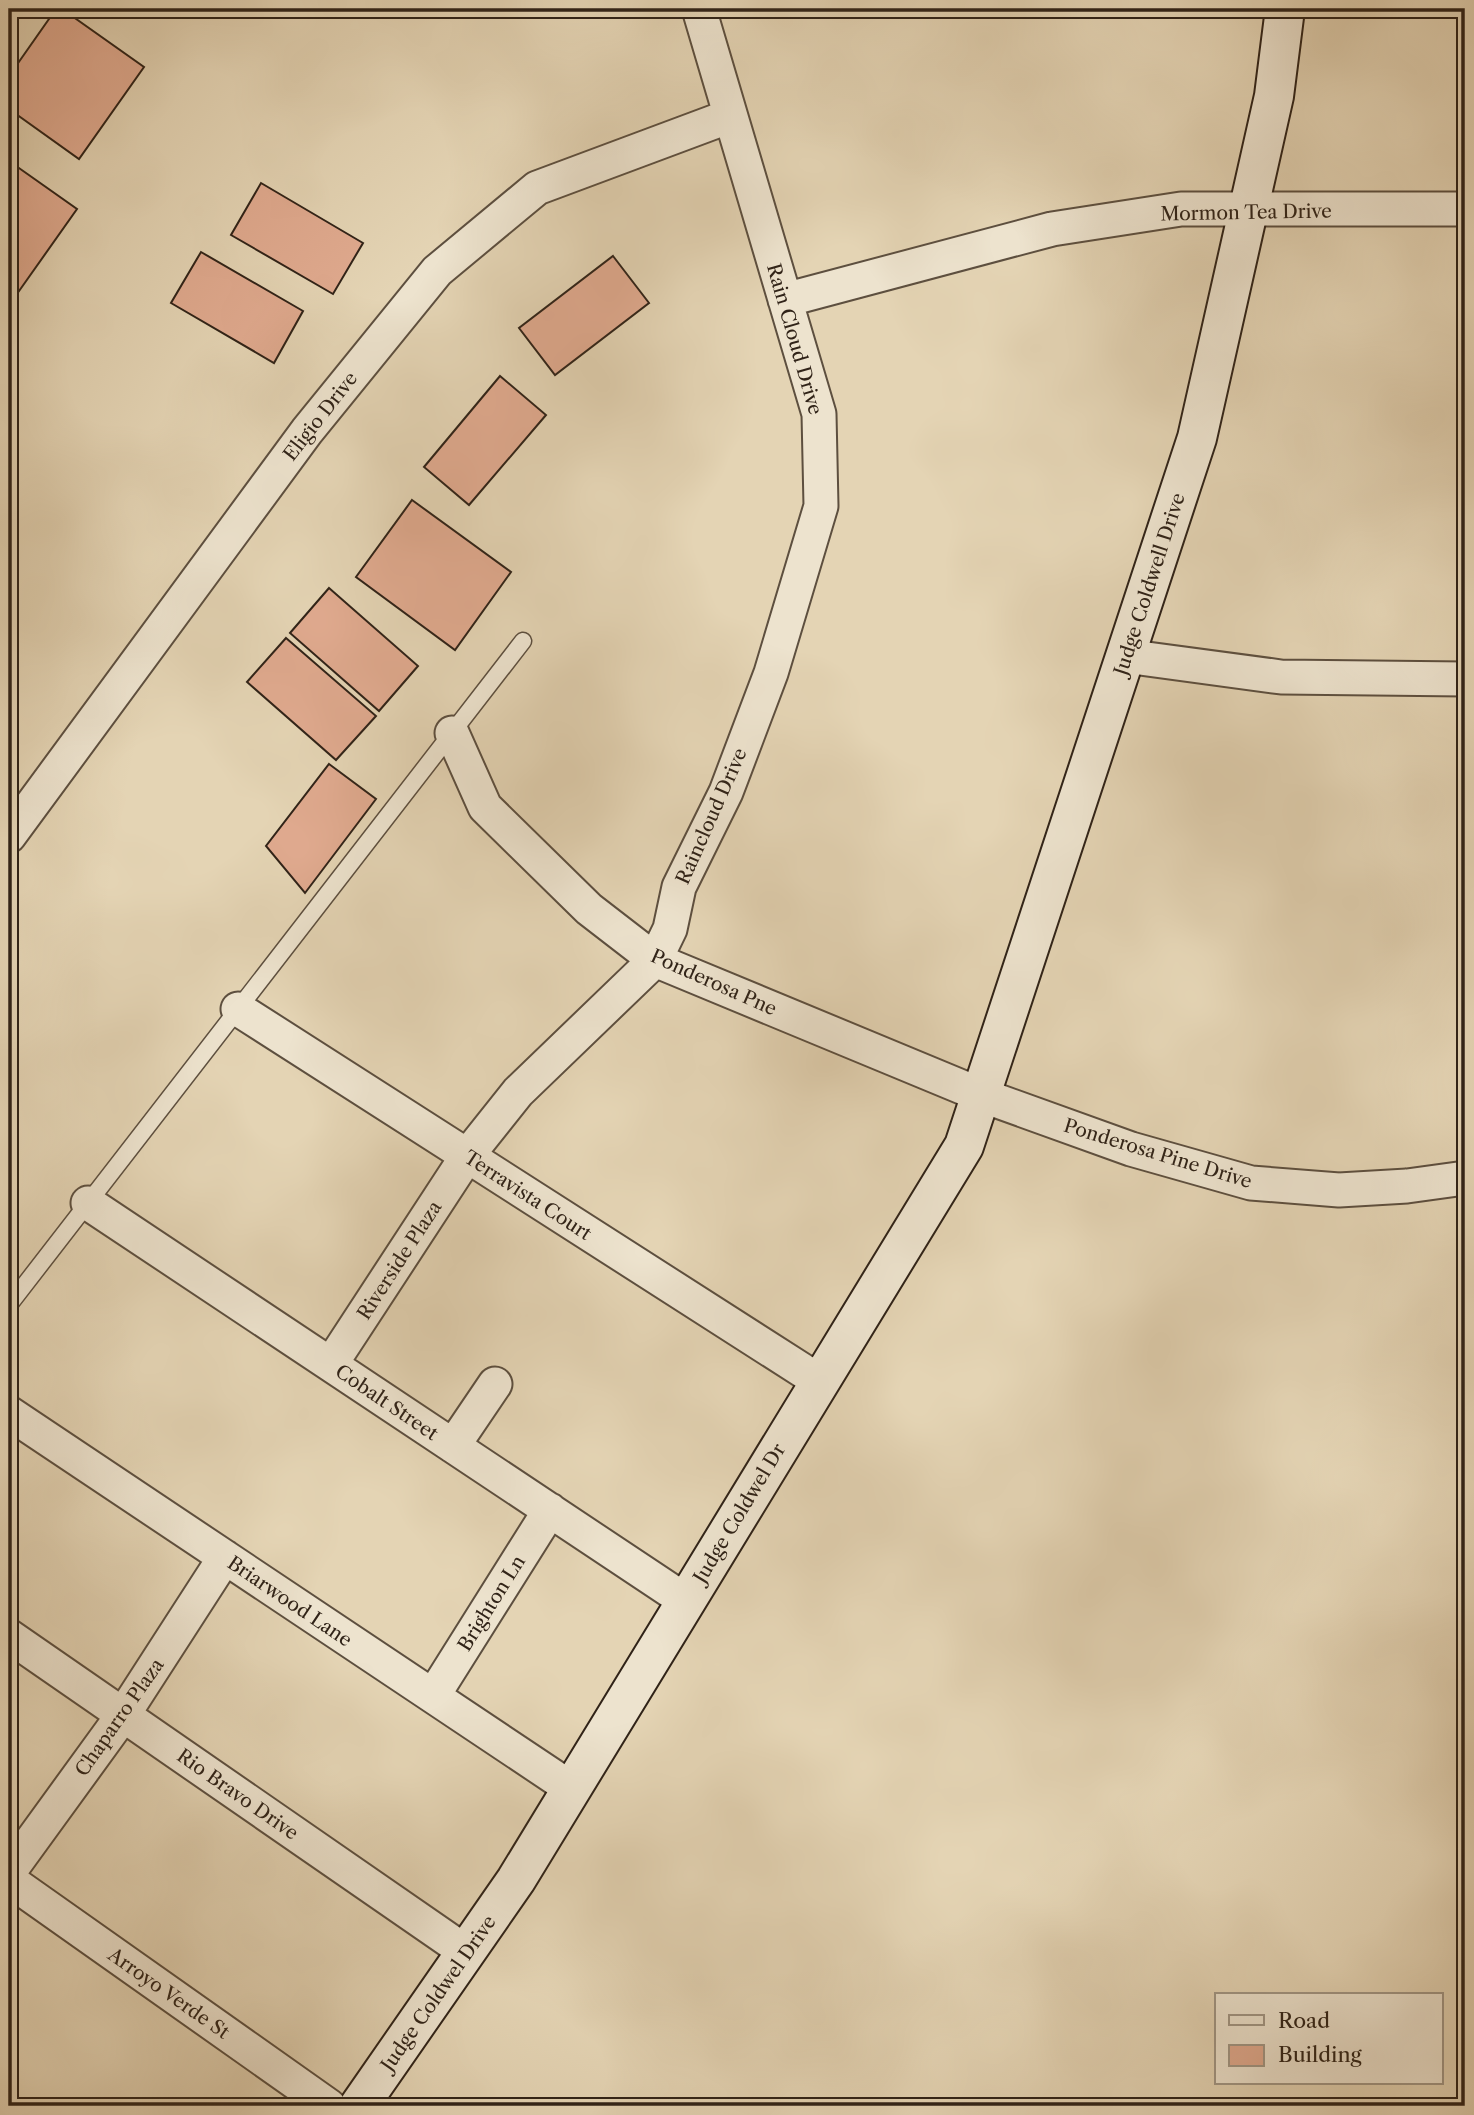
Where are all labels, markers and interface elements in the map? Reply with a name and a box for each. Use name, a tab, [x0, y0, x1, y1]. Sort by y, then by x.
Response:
street label: Mormon Tea Drive	[1160, 200, 1332, 225]
street label: Rain Cloud Drive	[762, 261, 827, 417]
street label: Eligio Drive	[279, 367, 362, 465]
street label: Judge Coldwell Drive	[1108, 490, 1190, 681]
street label: Raincloud Drive	[671, 745, 752, 888]
street label: Ponderosa Pne	[647, 944, 780, 1021]
street label: Ponderosa Pine Drive	[1061, 1114, 1255, 1193]
street label: Terravista Court	[460, 1146, 596, 1245]
street label: Riverside Plaza	[352, 1196, 446, 1324]
street label: Cobalt Street	[331, 1360, 443, 1445]
street label: Judge Coldwel Dr	[687, 1439, 790, 1590]
street label: Briarwood Lane	[223, 1551, 356, 1652]
street label: Brighton Ln	[453, 1551, 530, 1655]
street label: Chaparro Plaza	[70, 1654, 169, 1781]
street label: Rio Bravo Drive	[173, 1744, 303, 1845]
street label: Judge Coldwel Drive	[374, 1911, 501, 2078]
street label: Arroyo Verde St	[103, 1942, 234, 2044]
legend	[1215, 1993, 1442, 2084]
text: Road	[1278, 2008, 1330, 2033]
text: Building	[1278, 2042, 1363, 2067]

